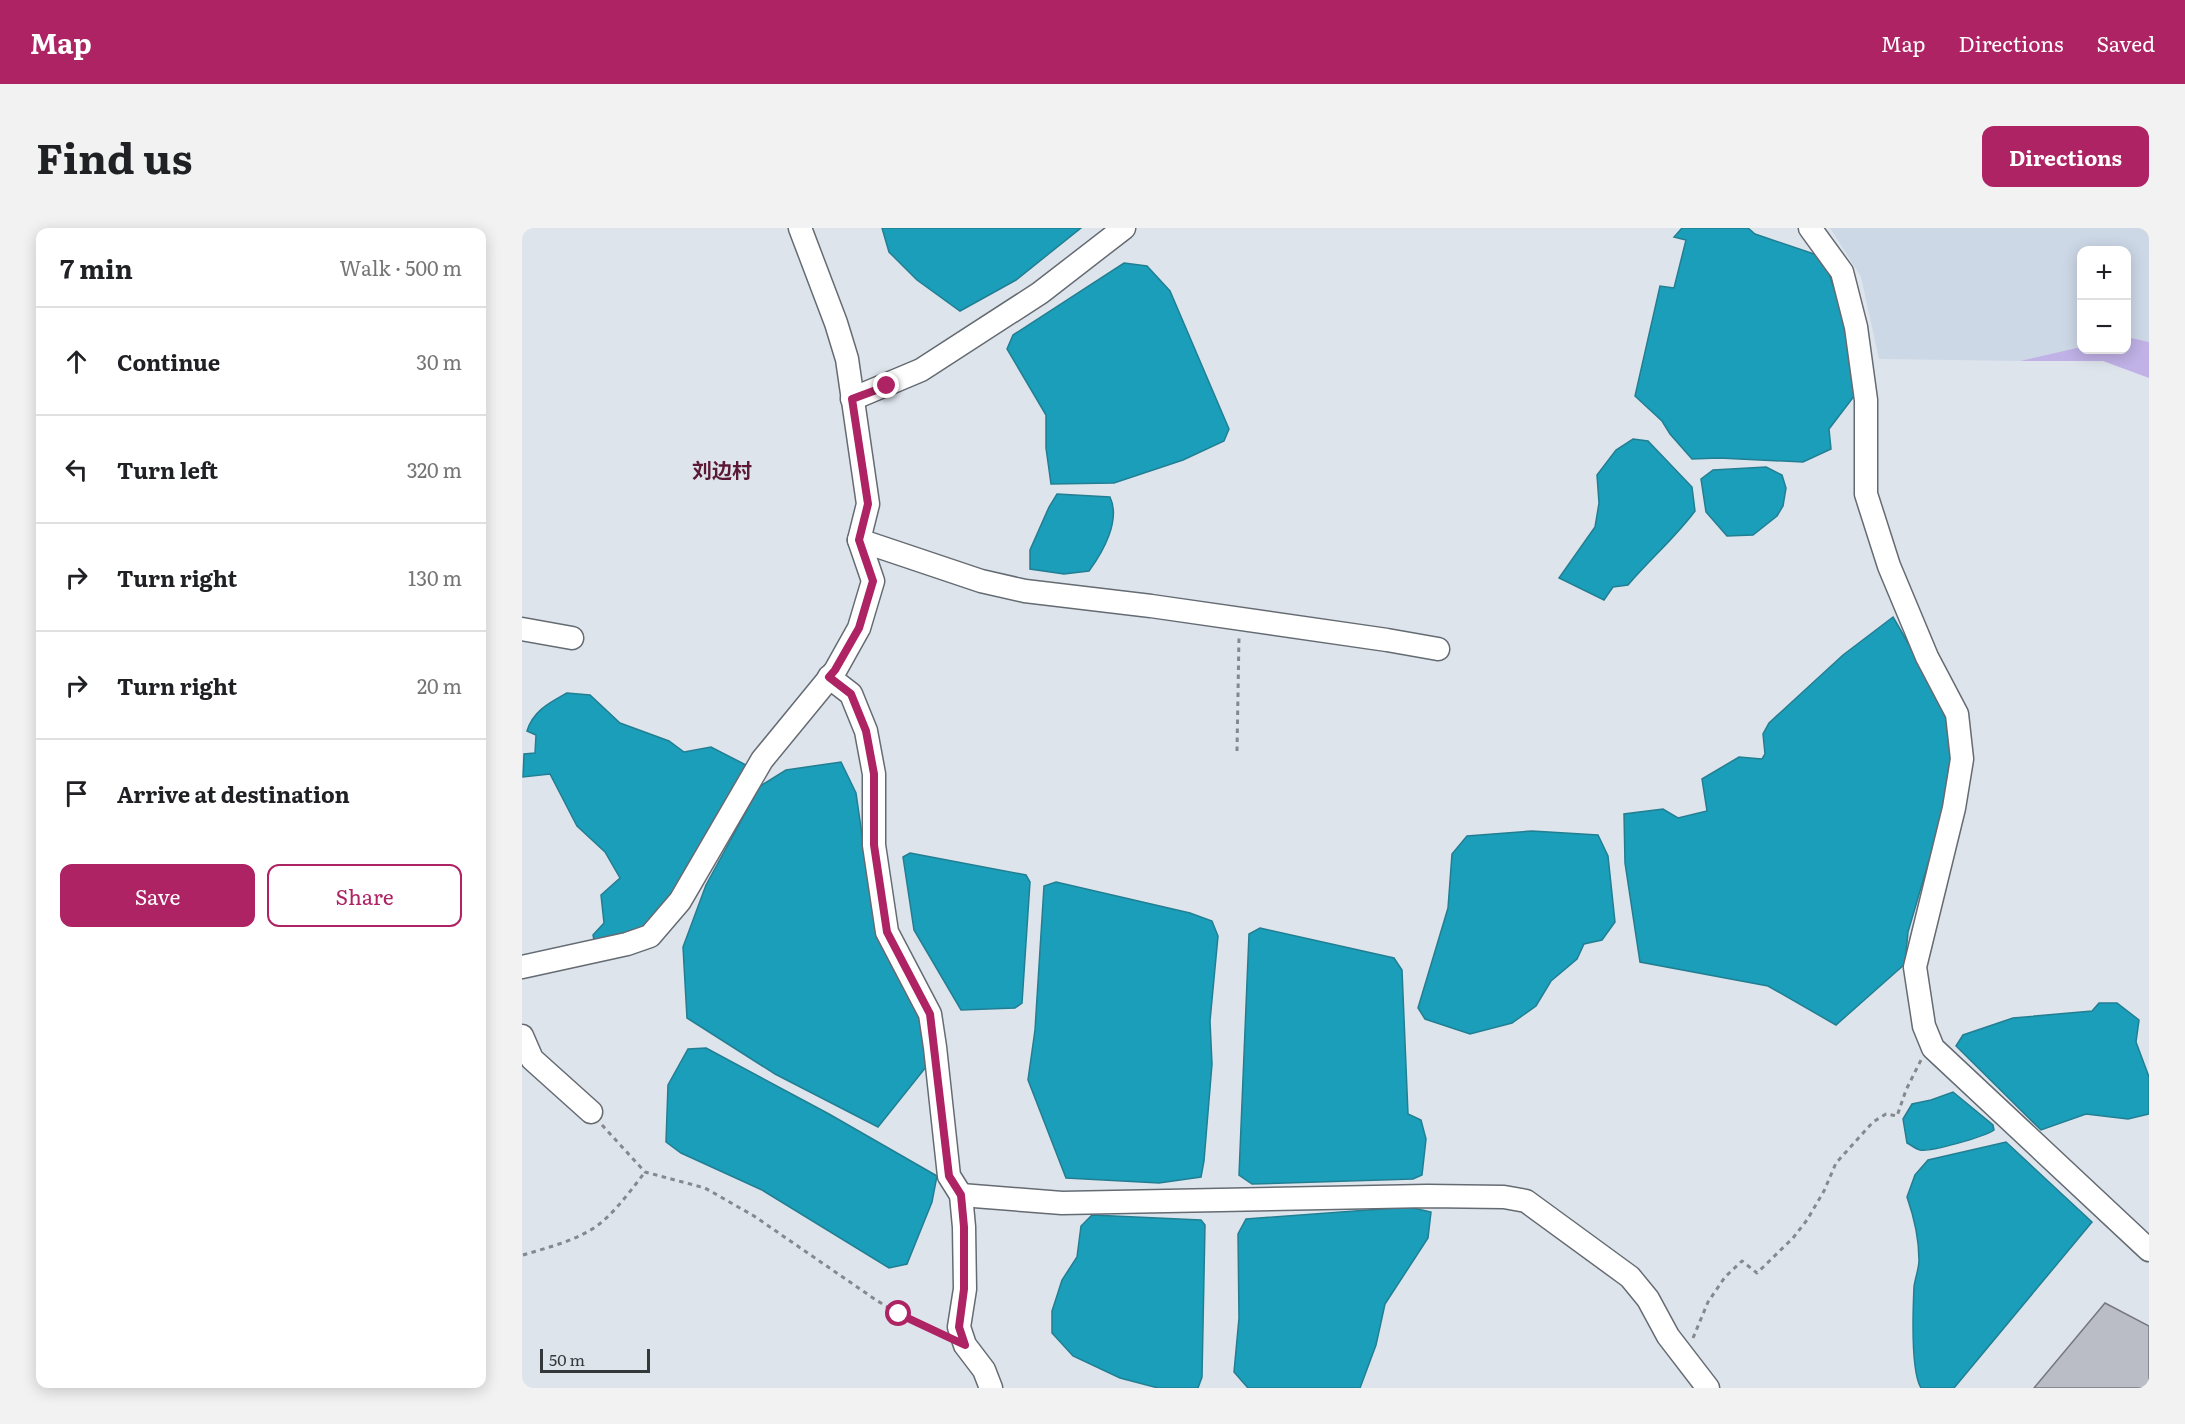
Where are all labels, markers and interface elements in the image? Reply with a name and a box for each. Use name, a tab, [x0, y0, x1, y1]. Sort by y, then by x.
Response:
text: Map	[30, 21, 92, 63]
text: Map	[1881, 27, 1926, 58]
text: Directions	[1959, 27, 2064, 58]
text: Saved	[2097, 27, 2155, 58]
text: Find us	[36, 125, 193, 187]
button: Directions	[1982, 126, 2149, 187]
map controls	[2077, 246, 2131, 354]
button: +	[2077, 246, 2131, 300]
text: 7 min	[60, 248, 133, 287]
text: Walk · 500 m	[339, 252, 462, 282]
button: −	[2077, 300, 2131, 354]
icon: ahead	[60, 345, 93, 378]
text: Continue	[117, 345, 220, 378]
text: 30 m	[416, 346, 462, 376]
route end	[873, 372, 899, 398]
icon: left	[60, 453, 93, 486]
text: Turn left	[117, 453, 218, 486]
text: 320 m	[407, 454, 462, 484]
district label: 刘边村	[692, 454, 752, 484]
icon: right	[60, 561, 93, 594]
text: Turn right	[117, 561, 237, 594]
text: 130 m	[408, 562, 462, 592]
icon: right	[60, 669, 93, 702]
text: Turn right	[117, 669, 237, 702]
text: 20 m	[417, 670, 462, 700]
icon: arrive	[60, 777, 93, 810]
text: Arrive at destination	[117, 777, 350, 810]
button: Save	[60, 864, 255, 927]
button: Share	[267, 864, 462, 927]
route start	[885, 1300, 911, 1326]
scale bar	[540, 1346, 650, 1374]
text: 50 m	[549, 1347, 585, 1371]

